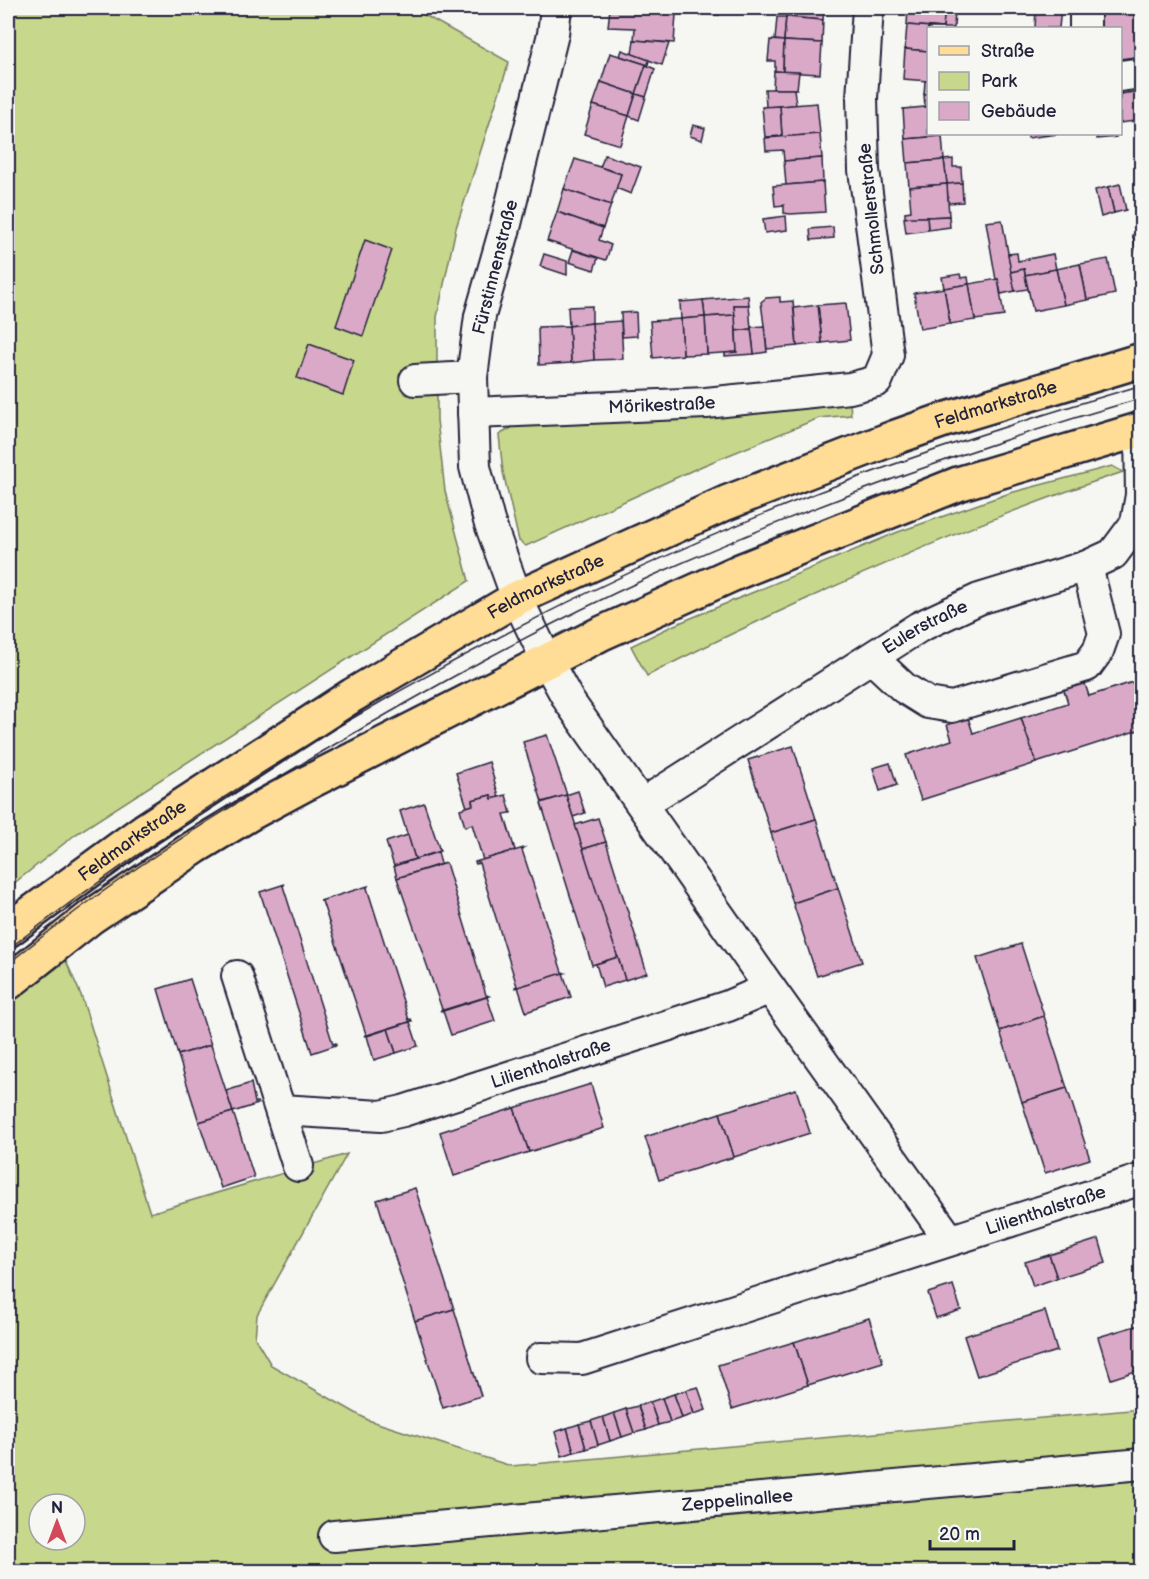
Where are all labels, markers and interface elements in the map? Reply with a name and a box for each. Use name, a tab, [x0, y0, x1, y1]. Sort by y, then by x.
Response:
legend	[927, 27, 1122, 135]
text: Straße	[981, 41, 1035, 62]
text: Park	[981, 71, 1017, 92]
text: Gebäude	[981, 101, 1057, 122]
street label: Schmollerstraße	[854, 142, 889, 276]
street label: Fürstinnenstraße	[469, 197, 522, 337]
street label: Feldmarkstraße	[932, 376, 1060, 434]
street label: Mörikestraße	[608, 392, 717, 418]
street label: Feldmarkstraße	[484, 550, 608, 624]
street label: Eulerstraße	[878, 596, 971, 659]
street label: Feldmarkstraße	[74, 796, 191, 886]
street label: Lilienthalstraße	[488, 1034, 614, 1093]
street label: Lilienthalstraße	[983, 1181, 1109, 1240]
street label: Zeppelinallee	[680, 1485, 794, 1516]
north arrow	[27, 1492, 87, 1552]
text: N	[51, 1499, 63, 1518]
scale bar	[930, 1513, 1014, 1551]
text: 20 m	[939, 1524, 980, 1545]

